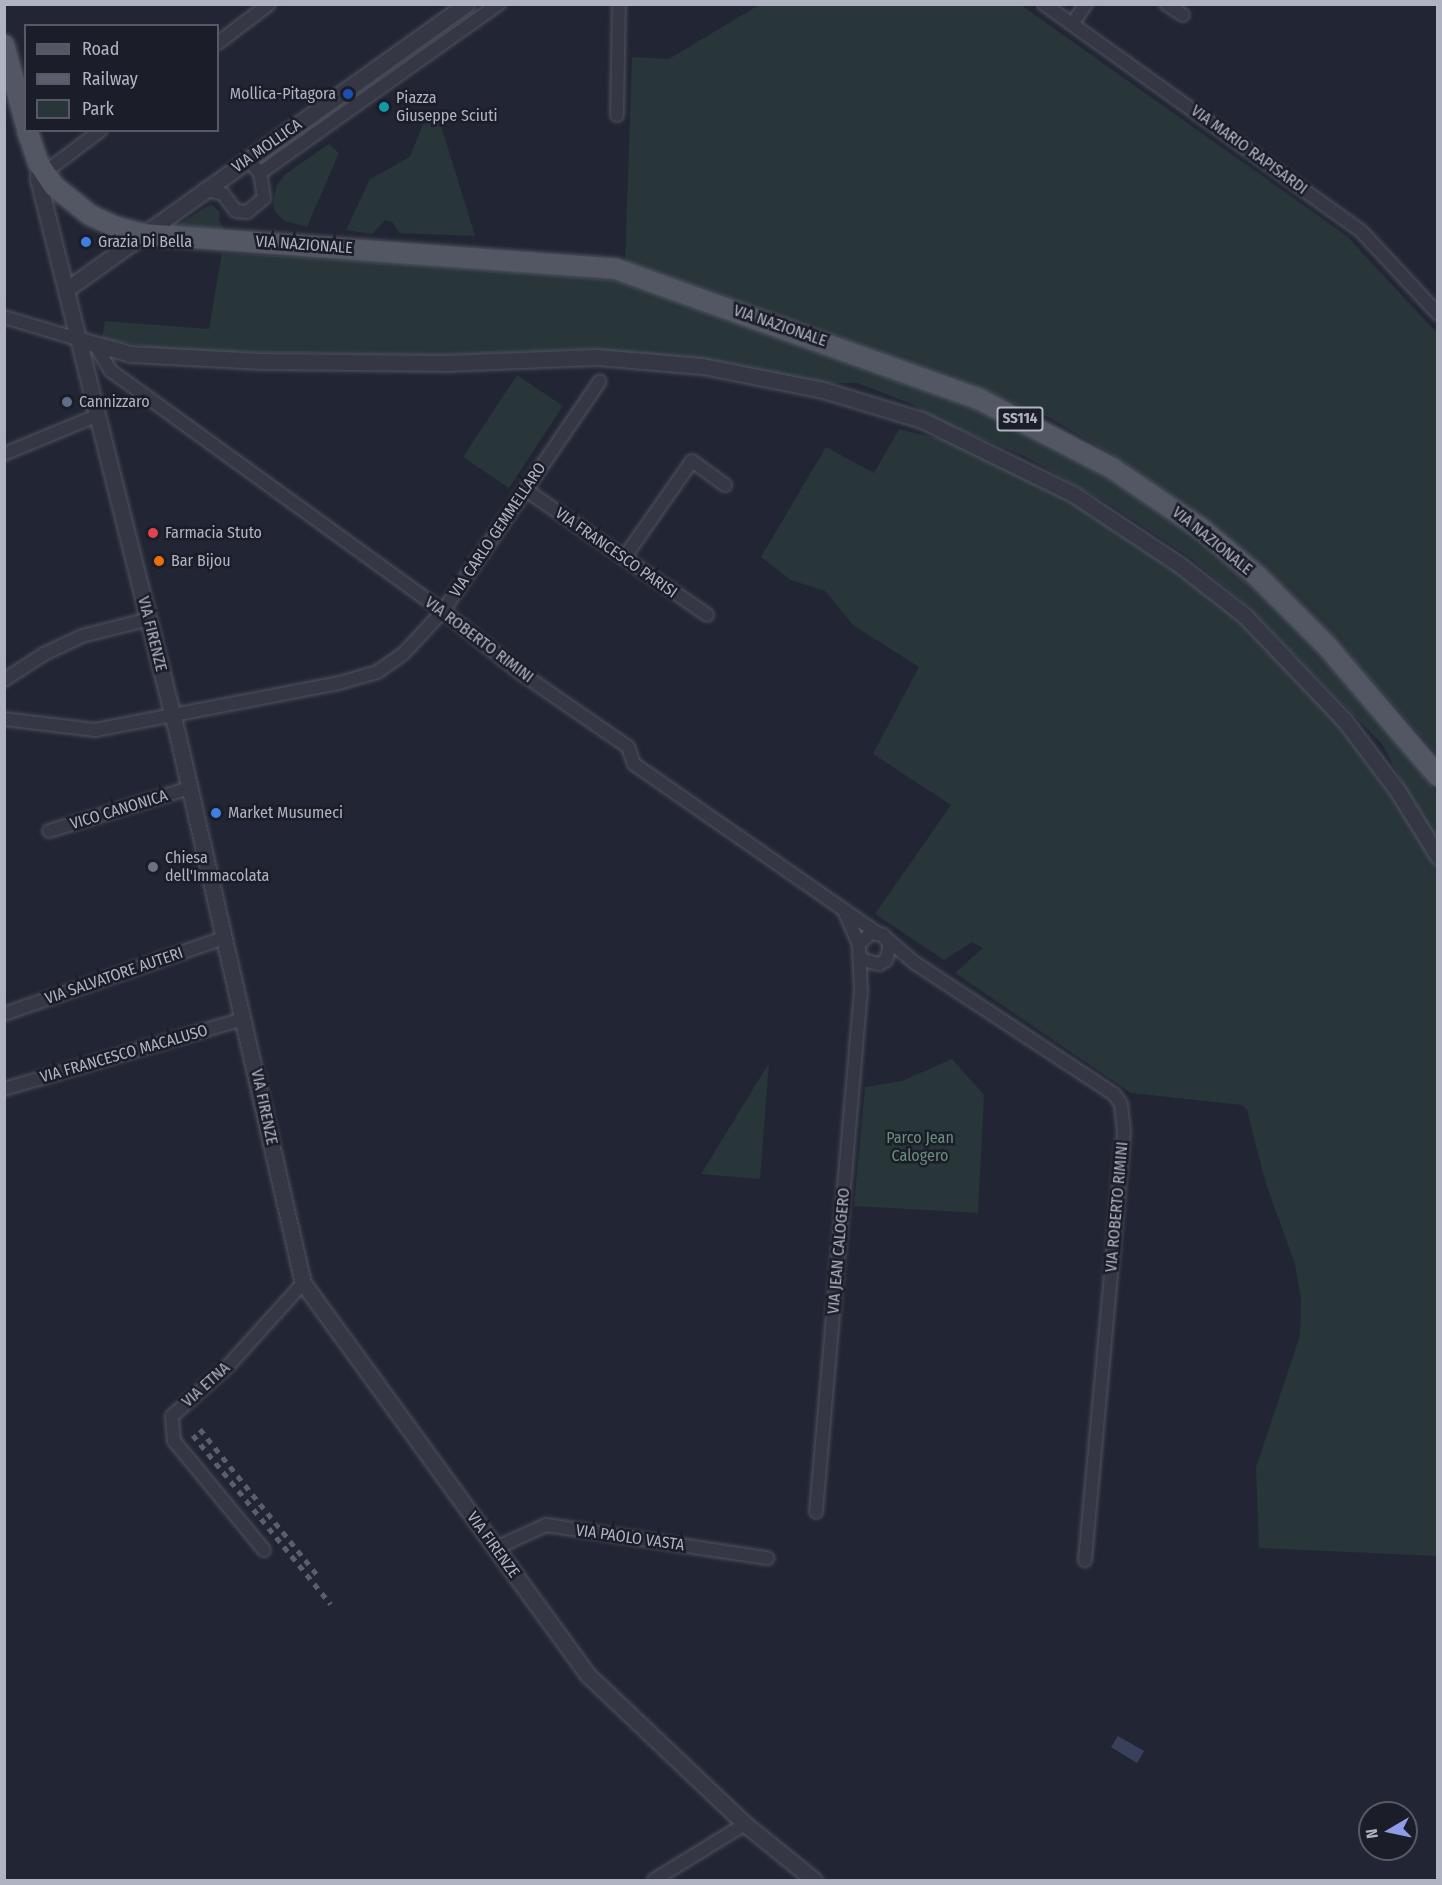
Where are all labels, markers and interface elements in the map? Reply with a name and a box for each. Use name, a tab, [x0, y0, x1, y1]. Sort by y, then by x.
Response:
legend	[24, 24, 219, 132]
text: Road	[82, 38, 119, 60]
text: Railway	[82, 68, 138, 90]
place label: Mollica-Pitagora	[230, 84, 336, 104]
marker: Mollica-Pitagora	[341, 87, 355, 101]
place label: Piazza Giuseppe Sciuti	[396, 88, 497, 126]
text: Park	[82, 98, 114, 120]
marker: Piazza Giuseppe Sciuti	[377, 100, 391, 114]
street label: VIA MARIO RAPISARDI	[1187, 101, 1311, 199]
street label: VIA MOLLICA	[228, 115, 306, 177]
place label: Grazia Di Bella	[98, 232, 192, 252]
street label: VIA NAZIONALE	[255, 232, 353, 258]
marker: Grazia Di Bella	[79, 235, 93, 249]
street label: VIA NAZIONALE	[731, 301, 829, 351]
place label: Cannizzaro	[79, 392, 150, 412]
marker: Cannizzaro	[60, 395, 74, 409]
road number: SS114	[996, 407, 1044, 431]
street label: VIA CARLO GEMMELLARO	[446, 459, 550, 601]
street label: VIA NAZIONALE	[1168, 503, 1256, 579]
street label: VIA FRANCESCO PARISI	[551, 504, 681, 602]
place label: Farmacia Stuto	[165, 523, 262, 543]
marker: Farmacia Stuto	[146, 526, 160, 540]
place label: Bar Bijou	[171, 551, 231, 571]
marker: Bar Bijou	[152, 554, 166, 568]
street label: VIA ROBERTO RIMINI	[421, 593, 537, 687]
street label: VIA FIRENZE	[133, 594, 171, 674]
street label: VICO CANONICA	[68, 786, 170, 834]
place label: Market Musumeci	[228, 803, 343, 823]
marker: Market Musumeci	[209, 806, 223, 820]
place label: Chiesa dell'Immacolata	[165, 848, 269, 886]
marker: Chiesa dell'Immacolata	[146, 860, 160, 874]
street label: VIA SALVATORE AUTERI	[42, 943, 186, 1009]
street label: VIA FRANCESCO MACALUSO	[38, 1021, 210, 1087]
street label: VIA FIRENZE	[247, 1067, 281, 1147]
park label: Parco Jean Calogero	[886, 1128, 954, 1166]
street label: VIA ROBERTO RIMINI	[1102, 1141, 1132, 1273]
street label: VIA JEAN CALOGERO	[824, 1187, 854, 1315]
street label: VIA ETNA	[178, 1359, 234, 1411]
street label: VIA FIRENZE	[463, 1508, 523, 1582]
street label: VIA PAOLO VASTA	[575, 1521, 685, 1555]
north arrow	[1358, 1801, 1418, 1861]
text: N	[1362, 1827, 1382, 1840]

